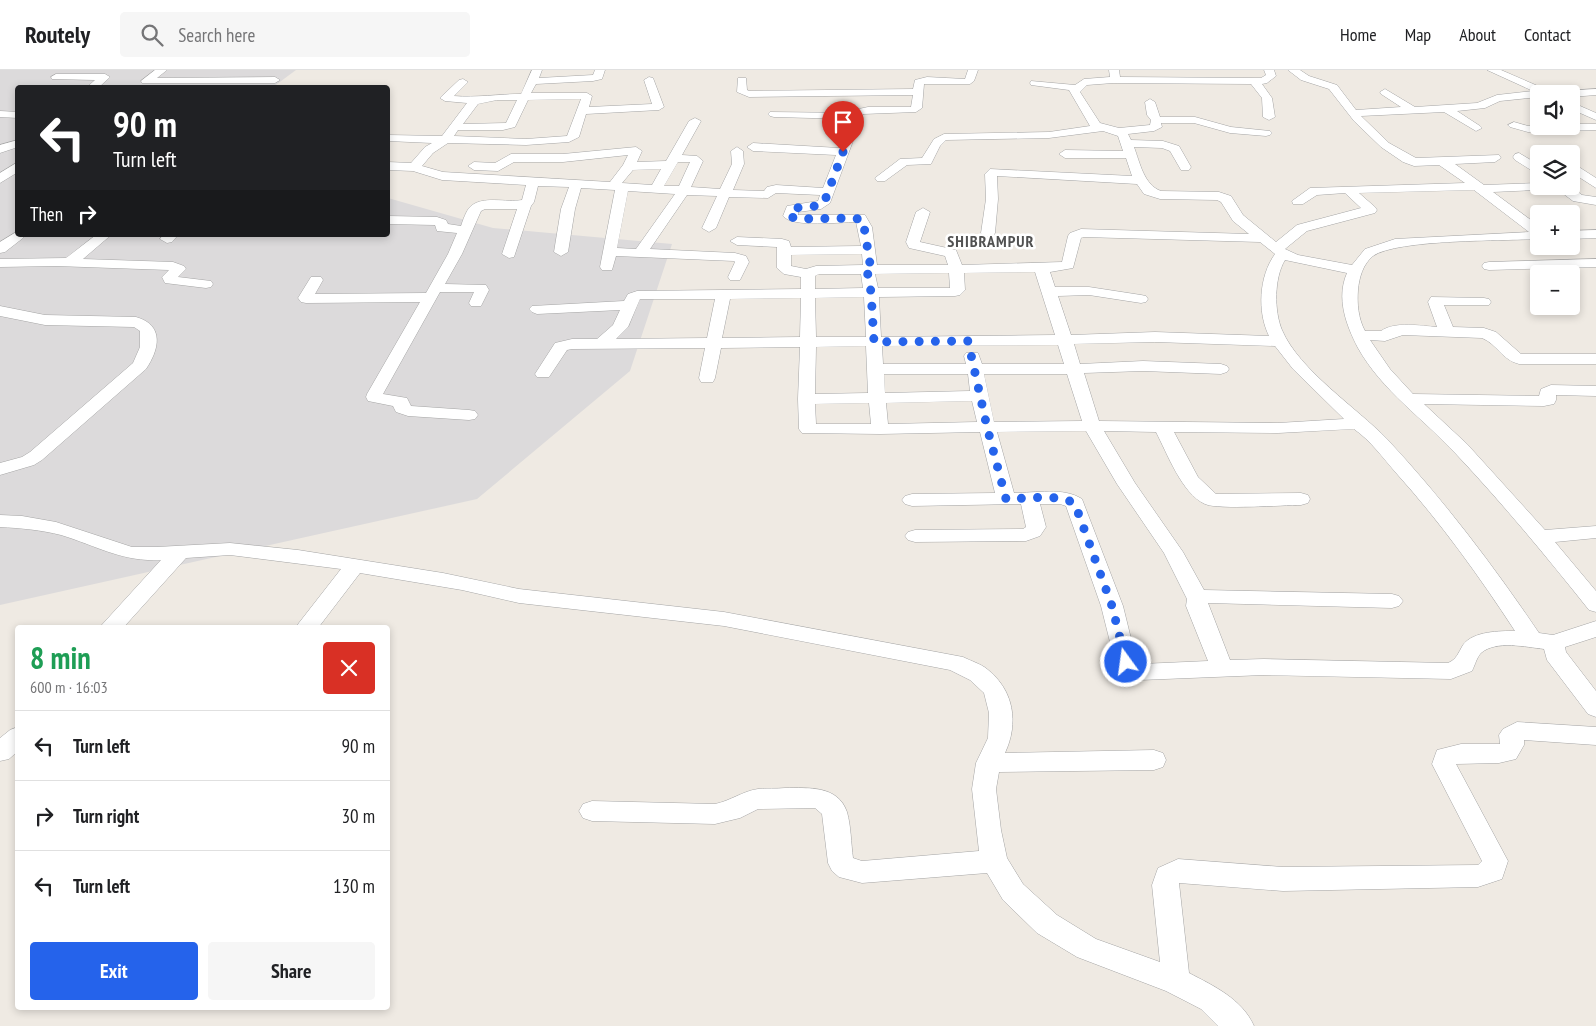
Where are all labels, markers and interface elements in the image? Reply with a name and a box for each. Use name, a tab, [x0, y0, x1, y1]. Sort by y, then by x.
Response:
search box	[120, 12, 470, 57]
text: Routely	[25, 19, 90, 50]
icon: search	[138, 21, 166, 49]
text: Search here	[178, 23, 255, 47]
text: Home	[1340, 23, 1377, 46]
text: Map	[1405, 23, 1431, 46]
text: About	[1459, 23, 1496, 46]
text: Contact	[1524, 23, 1571, 46]
map controls	[1530, 85, 1580, 315]
button: sound	[1530, 85, 1580, 135]
text: 90 m	[113, 101, 177, 147]
pin	[822, 101, 864, 152]
icon: left	[30, 105, 95, 170]
icon: arrive	[829, 108, 857, 136]
text: Turn left	[113, 145, 177, 173]
button: layers	[1530, 145, 1580, 195]
icon: right	[73, 200, 101, 228]
text: Then	[30, 202, 63, 226]
button: +	[1530, 205, 1580, 255]
district label: SHIBRAMPUR	[947, 231, 1035, 251]
button: −	[1530, 265, 1580, 315]
position arrow	[1099, 635, 1151, 687]
text: 8 min	[30, 638, 91, 677]
button: close	[323, 642, 375, 694]
text: 600 m · 16:03	[30, 677, 108, 697]
icon: left	[30, 732, 58, 760]
text: Turn left	[73, 734, 130, 758]
text: 90 m	[342, 734, 375, 758]
icon: right	[30, 802, 58, 830]
text: Turn right	[73, 804, 139, 828]
text: 30 m	[342, 804, 375, 828]
icon: left	[30, 872, 58, 900]
text: Turn left	[73, 874, 130, 898]
text: 130 m	[333, 874, 375, 898]
button: Exit	[30, 942, 198, 1000]
button: Share	[208, 942, 375, 1000]

